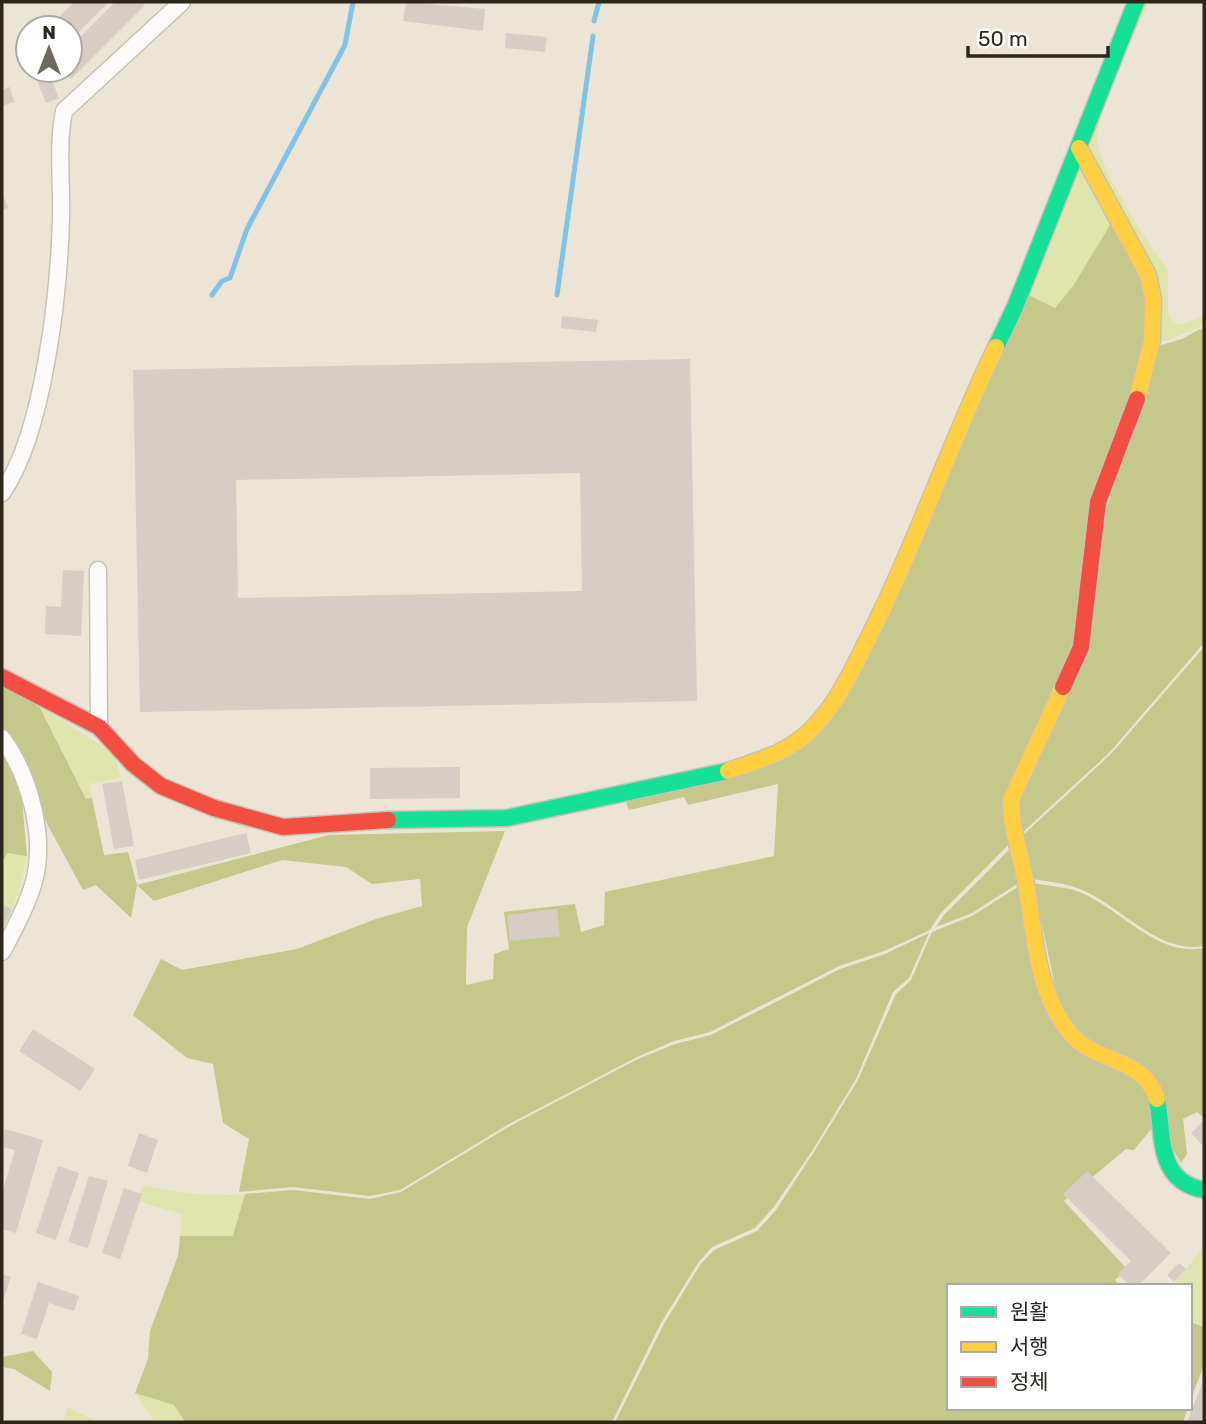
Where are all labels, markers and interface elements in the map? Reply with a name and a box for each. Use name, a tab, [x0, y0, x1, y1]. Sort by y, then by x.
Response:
north arrow	[14, 14, 84, 84]
scale bar	[968, 14, 1108, 58]
text: N	[42, 21, 56, 44]
text: 50 m	[978, 26, 1028, 51]
legend	[947, 1284, 1192, 1410]
text: 원활	[1010, 1299, 1049, 1324]
text: 서행	[1010, 1334, 1049, 1359]
text: 정체	[1010, 1369, 1049, 1394]

